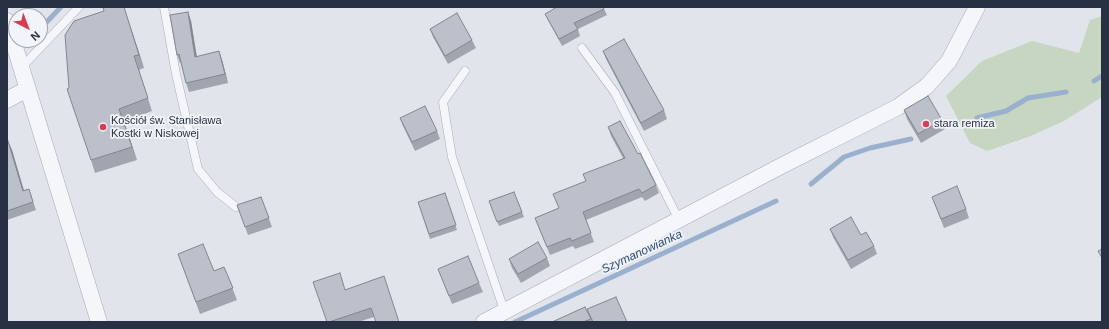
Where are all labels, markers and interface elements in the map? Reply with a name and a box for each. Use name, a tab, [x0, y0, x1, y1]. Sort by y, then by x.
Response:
north arrow	[8, 8, 48, 48]
text: N	[28, 29, 42, 43]
place label: Kościół św. Stanisława Kostki w Niskowej	[111, 114, 222, 140]
place label: stara remiza	[934, 117, 995, 131]
marker: stara remiza	[921, 119, 931, 129]
marker: Kościół św. Stanisława Kostki w Niskowej	[98, 122, 108, 132]
water label: Szymanowianka	[599, 227, 685, 277]

